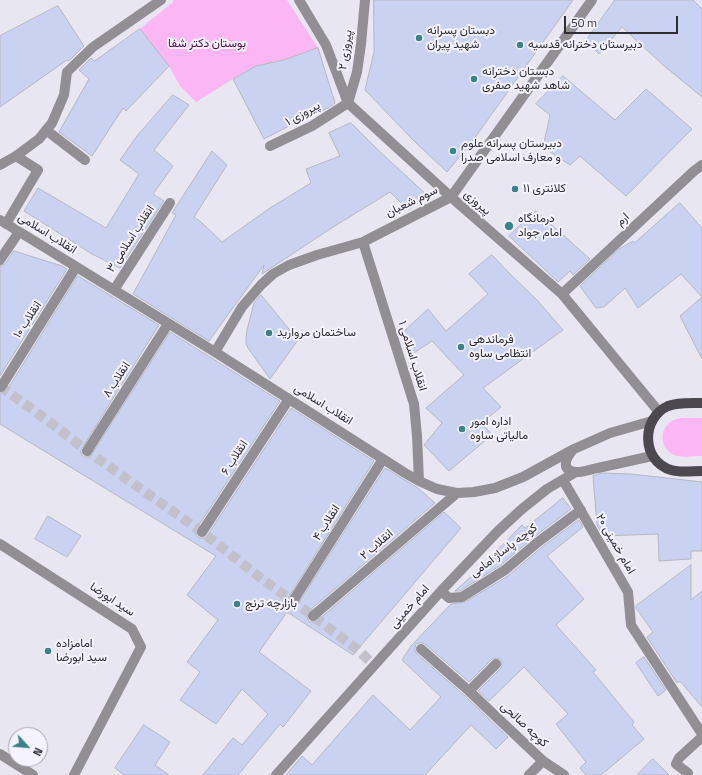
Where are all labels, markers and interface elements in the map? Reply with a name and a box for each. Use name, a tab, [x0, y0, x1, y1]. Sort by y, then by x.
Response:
scale bar	[566, 8, 680, 34]
text: 50 m	[571, 13, 597, 32]
place label: دبستان پسرانه شهید پیران	[427, 24, 495, 52]
street label: پیروزی ۲	[336, 29, 356, 71]
marker: دبستان پسرانه شهید پیران	[414, 33, 424, 43]
park label: بوستان دکتر شفا	[168, 37, 246, 51]
place label: دبیرستان دخترانه قدسیه	[528, 38, 643, 52]
marker: دبیرستان دخترانه قدسیه	[515, 40, 525, 50]
place label: دبستان دخترانه شاهد شهید صفری	[482, 65, 570, 93]
marker: دبستان دخترانه شاهد شهید صفری	[469, 74, 479, 84]
street label: پیروزی ۱	[283, 99, 323, 129]
place label: دبیرستان پسرانه علوم و معارف اسلامی صدرا	[461, 137, 562, 165]
marker: دبیرستان پسرانه علوم و معارف اسلامی صدرا	[448, 146, 458, 156]
place label: کلانتری ۱۱	[523, 182, 566, 196]
street label: سوم شعبان	[384, 183, 440, 221]
marker: کلانتری ۱۱	[510, 184, 520, 194]
street label: پیروزی	[460, 187, 494, 219]
street label: انقلاب اسلامی ۳	[104, 203, 158, 275]
street label: انقلاب اسلامی	[15, 210, 79, 258]
street label: ارم	[613, 210, 633, 230]
place label: درمانگاه امام جواد	[518, 212, 562, 240]
marker: درمانگاه امام جواد	[503, 220, 515, 232]
street label: انقلاب ۱۰	[11, 299, 45, 341]
street label: انقلاب اسلامی ۱	[395, 319, 429, 393]
place label: ساختمان مروارید	[277, 326, 356, 340]
marker: ساختمان مروارید	[264, 328, 274, 338]
place label: فرماندهی انتظامی ساوه	[469, 333, 531, 361]
marker: فرماندهی انتظامی ساوه	[456, 342, 466, 352]
street label: انقلاب ۸	[100, 359, 134, 401]
street label: انقلاب اسلامی	[291, 381, 355, 429]
place label: اداره امور مالیاتی ساوه	[470, 415, 528, 443]
marker: اداره امور مالیاتی ساوه	[457, 424, 467, 434]
street label: انقلاب ۶	[219, 438, 251, 478]
street label: انقلاب ۴	[310, 502, 344, 544]
street label: امام خمینی ۲۰	[592, 511, 638, 577]
street label: کوچه پاساژ امامی	[468, 521, 540, 581]
street label: انقلاب ۲	[358, 527, 396, 563]
street label: سید ابورضا	[87, 580, 137, 620]
street label: امام خمینی	[387, 582, 433, 632]
place label: بازارچه ترنج	[245, 597, 297, 611]
marker: بازارچه ترنج	[232, 599, 242, 609]
place label: امامزاده سید ابورضا	[56, 637, 107, 665]
marker: امامزاده سید ابورضا	[43, 646, 53, 656]
street label: کوچه صالحی	[497, 699, 551, 751]
north arrow	[8, 727, 48, 767]
text: N	[29, 745, 47, 759]

